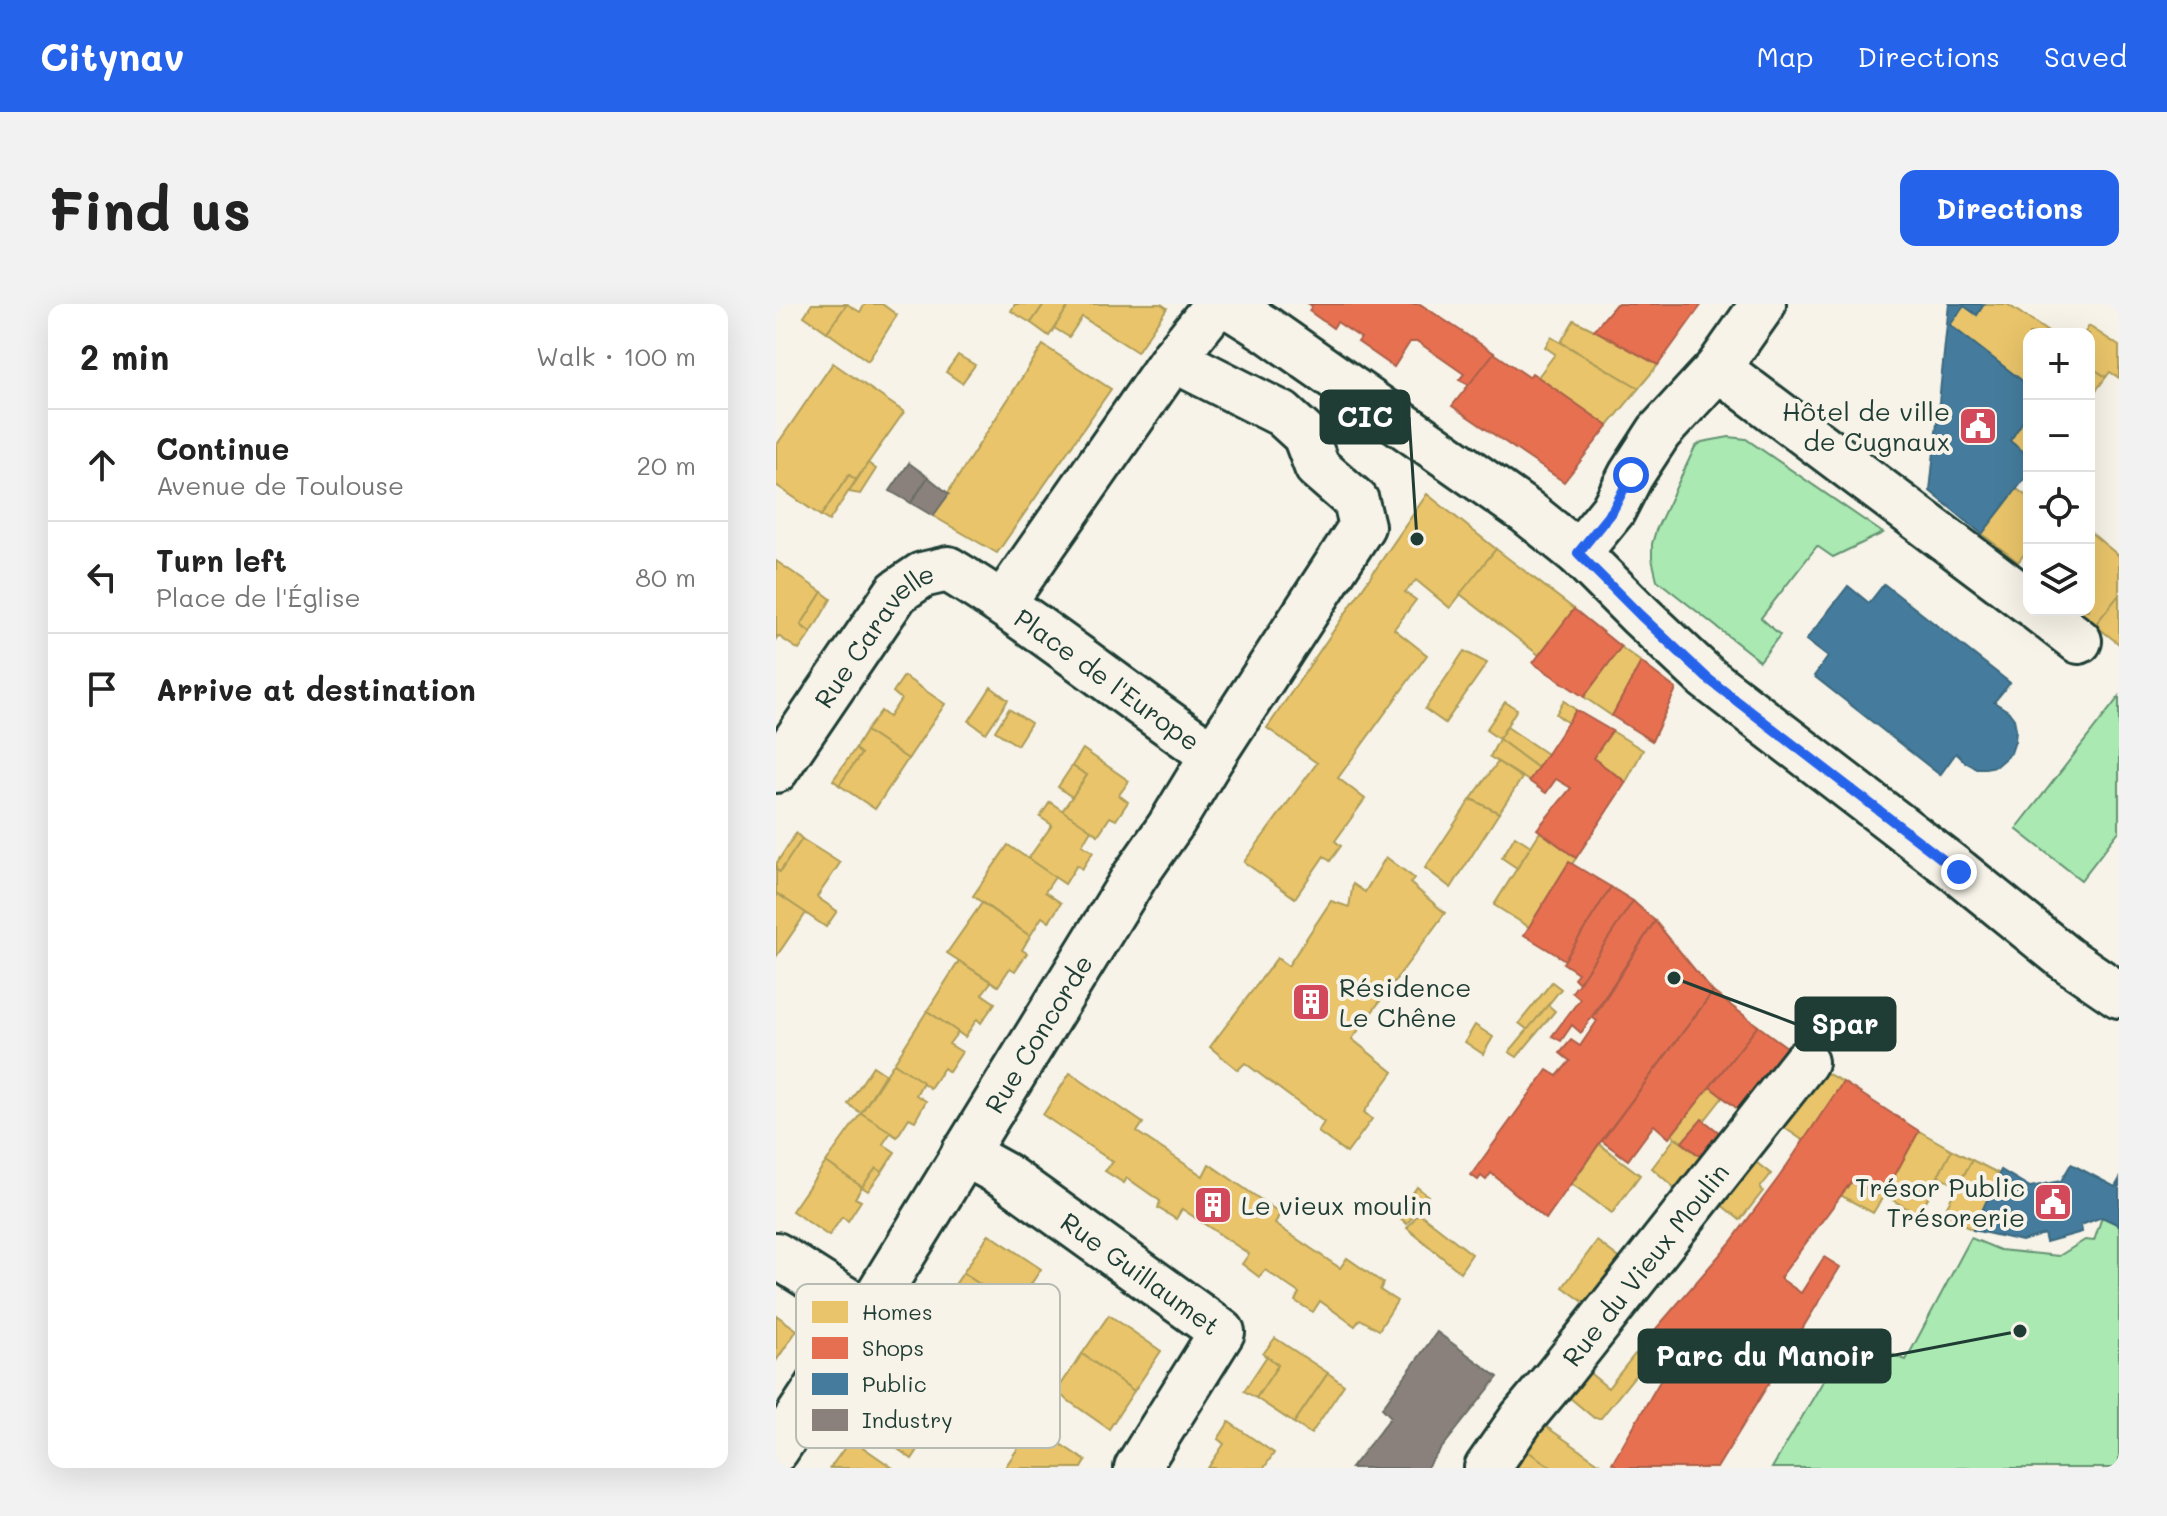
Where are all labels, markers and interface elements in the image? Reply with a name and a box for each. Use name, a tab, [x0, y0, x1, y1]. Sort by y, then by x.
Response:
text: Citynav	[40, 31, 184, 81]
text: Map	[1757, 38, 1814, 74]
text: Directions	[1858, 38, 2000, 74]
text: Saved	[2044, 38, 2127, 74]
button: Directions	[1900, 170, 2119, 246]
text: Find us	[48, 172, 251, 245]
map controls	[2023, 328, 2095, 616]
button: +	[2023, 328, 2095, 400]
text: 2 min	[80, 334, 169, 379]
text: Walk · 100 m	[536, 339, 696, 373]
callout: CIC	[1321, 391, 1409, 443]
place label: Hôtel de ville de Cugnaux	[1782, 394, 1950, 458]
text: CIC	[1337, 398, 1393, 434]
button: −	[2023, 400, 2095, 472]
public building icon: Hôtel de ville de Cugnaux	[1957, 405, 1999, 447]
text: Continue	[156, 428, 289, 468]
icon: ahead	[80, 443, 124, 487]
text: 20 m	[636, 448, 696, 482]
route start	[1613, 457, 1649, 493]
text: Avenue de Toulouse	[156, 468, 404, 502]
button: locate	[2023, 472, 2095, 544]
text: Turn left	[156, 540, 287, 580]
button: layers	[2023, 544, 2095, 616]
icon: left	[80, 555, 124, 599]
street label: Rue Caravelle	[806, 556, 937, 714]
text: 80 m	[635, 560, 696, 594]
text: Place de l'Église	[156, 580, 361, 614]
street label: Place de l'Europe	[1008, 600, 1207, 758]
icon: arrive	[80, 667, 124, 711]
text: Arrive at destination	[156, 669, 476, 709]
route end	[1941, 854, 1977, 890]
street label: Rue Concorde	[977, 948, 1100, 1119]
place label: Résidence Le Chêne	[1339, 970, 1471, 1034]
building icon: Résidence Le Chêne	[1290, 981, 1332, 1023]
callout: Spar	[1796, 998, 1895, 1050]
text: Spar	[1812, 1005, 1878, 1041]
street label: Rue du Vieux Moulin	[1554, 1156, 1736, 1373]
place label: Trésor Public Trésorerie	[1855, 1170, 2025, 1234]
public building icon: Trésor Public Trésorerie	[2032, 1181, 2074, 1223]
building icon: Le vieux moulin	[1192, 1184, 1234, 1226]
place label: Le vieux moulin	[1241, 1188, 1432, 1222]
street label: Rue Guillaumet	[1054, 1204, 1227, 1342]
legend	[796, 1284, 1060, 1448]
text: Homes	[862, 1297, 933, 1326]
callout: Parc du Manoir	[1639, 1330, 1890, 1382]
text: Shops	[862, 1333, 924, 1362]
text: Parc du Manoir	[1656, 1337, 1874, 1373]
text: Public	[862, 1369, 927, 1398]
text: Industry	[862, 1405, 953, 1434]

